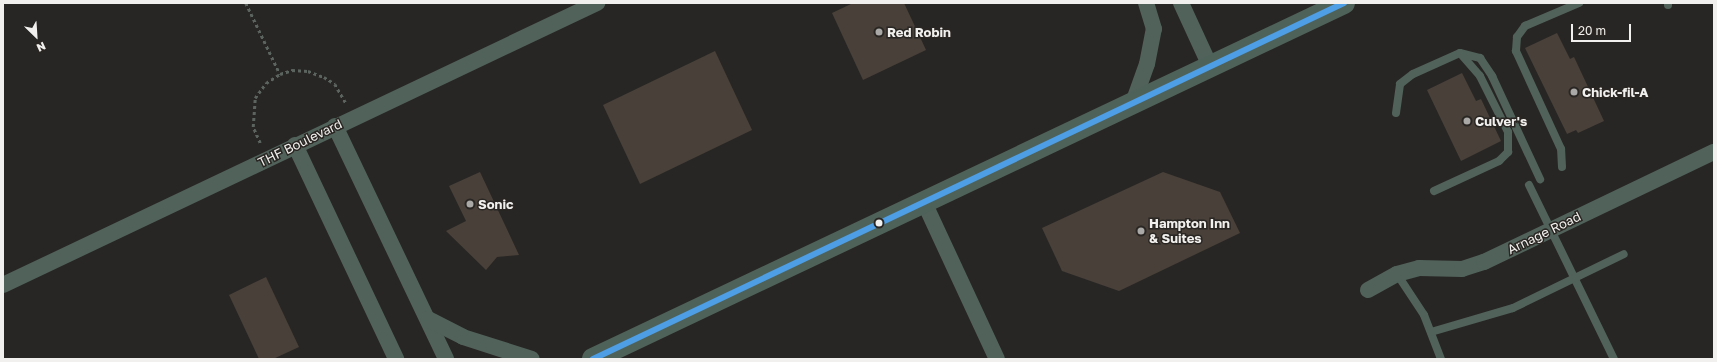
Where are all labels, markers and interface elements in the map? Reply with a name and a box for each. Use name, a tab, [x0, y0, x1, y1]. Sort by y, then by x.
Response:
north arrow	[16, 16, 56, 56]
scale bar	[1573, 16, 1633, 42]
text: 20 m	[1578, 23, 1606, 38]
place label: Red Robin	[887, 24, 951, 40]
marker: Red Robin	[874, 27, 884, 37]
text: N	[35, 40, 48, 55]
place label: Chick-fil-A	[1582, 84, 1649, 100]
marker: Chick-fil-A	[1569, 87, 1579, 97]
place label: Culver's	[1475, 113, 1527, 129]
street label: THF Boulevard	[255, 116, 345, 170]
marker: Culver's	[1462, 116, 1472, 126]
place label: Sonic	[478, 196, 513, 212]
marker: Sonic	[465, 199, 475, 209]
street label: Arnage Road	[1505, 209, 1583, 257]
place label: Hampton Inn & Suites	[1149, 216, 1230, 247]
unlabelled marker	[874, 218, 884, 228]
marker: Hampton Inn & Suites	[1136, 226, 1146, 236]

